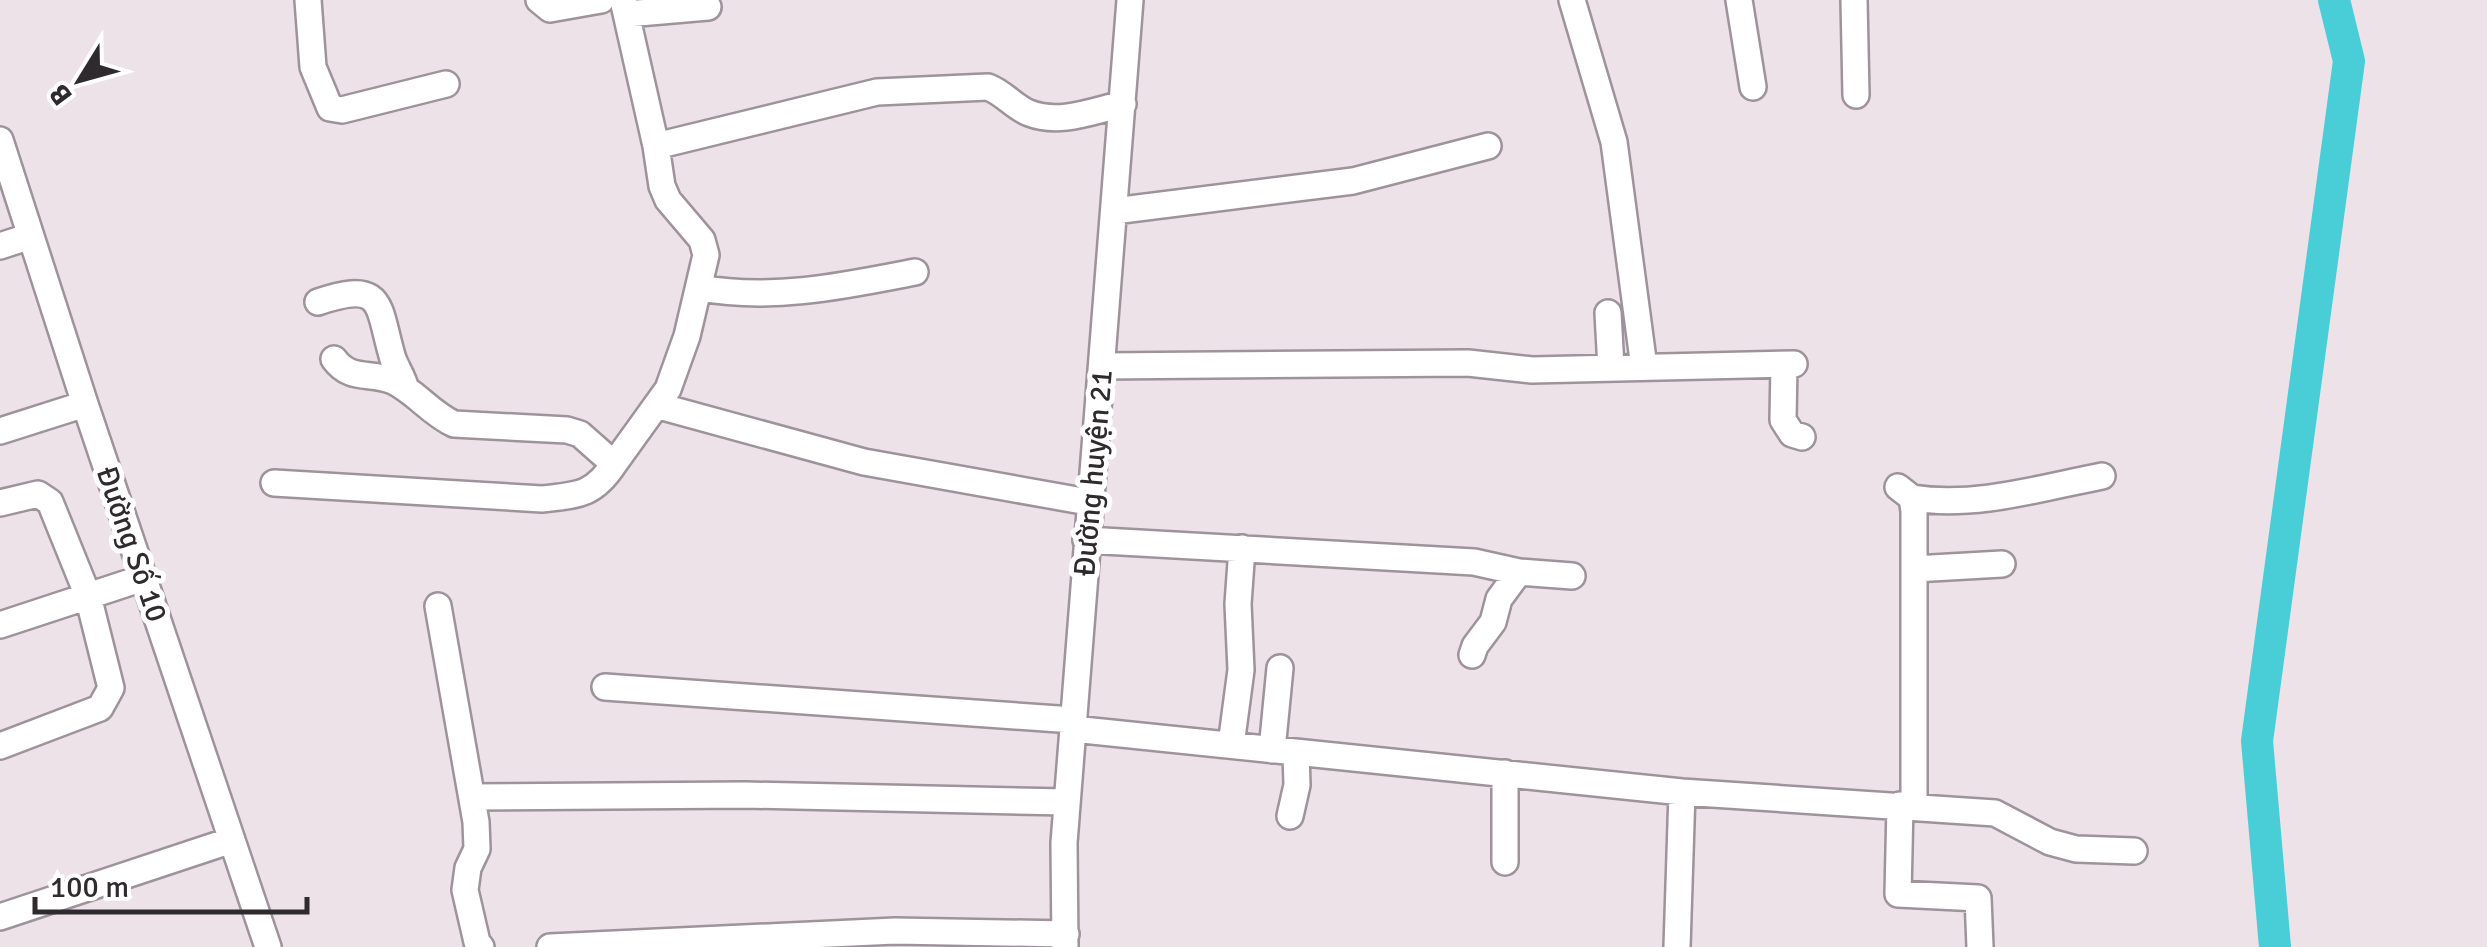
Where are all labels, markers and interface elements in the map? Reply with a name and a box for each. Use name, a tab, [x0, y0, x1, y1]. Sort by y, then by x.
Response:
north arrow	[30, 30, 130, 130]
text: B	[42, 77, 80, 112]
street label: Đường huyện 21	[1066, 368, 1121, 578]
street label: Đường Số 10	[88, 461, 175, 627]
scale bar	[35, 852, 308, 914]
text: 100 m	[50, 869, 129, 906]

